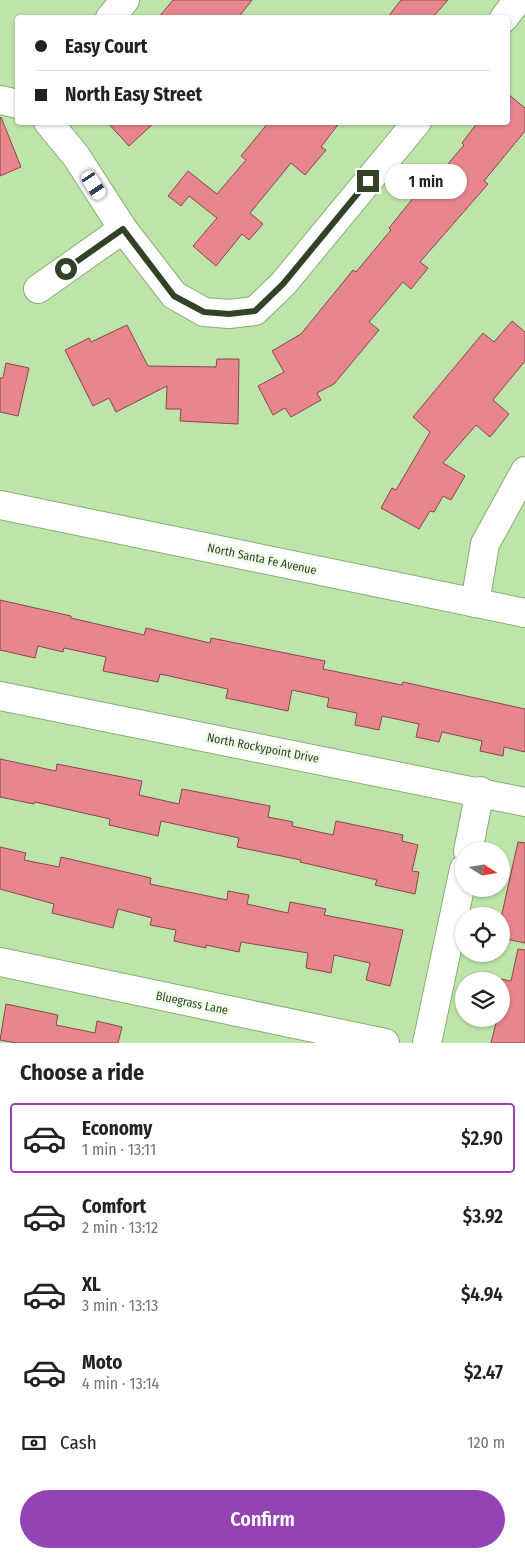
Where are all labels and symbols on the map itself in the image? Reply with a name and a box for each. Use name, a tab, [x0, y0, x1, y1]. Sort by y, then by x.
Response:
callout: 1 min	[386, 164, 468, 198]
car	[79, 168, 108, 202]
route end	[357, 170, 379, 192]
route start	[55, 258, 77, 280]
street label: North Santa Fe Avenue	[206, 541, 318, 577]
street label: North Rockypoint Drive	[206, 730, 320, 766]
north arrow	[455, 842, 510, 898]
street label: Bluegrass Lane	[155, 989, 229, 1018]

